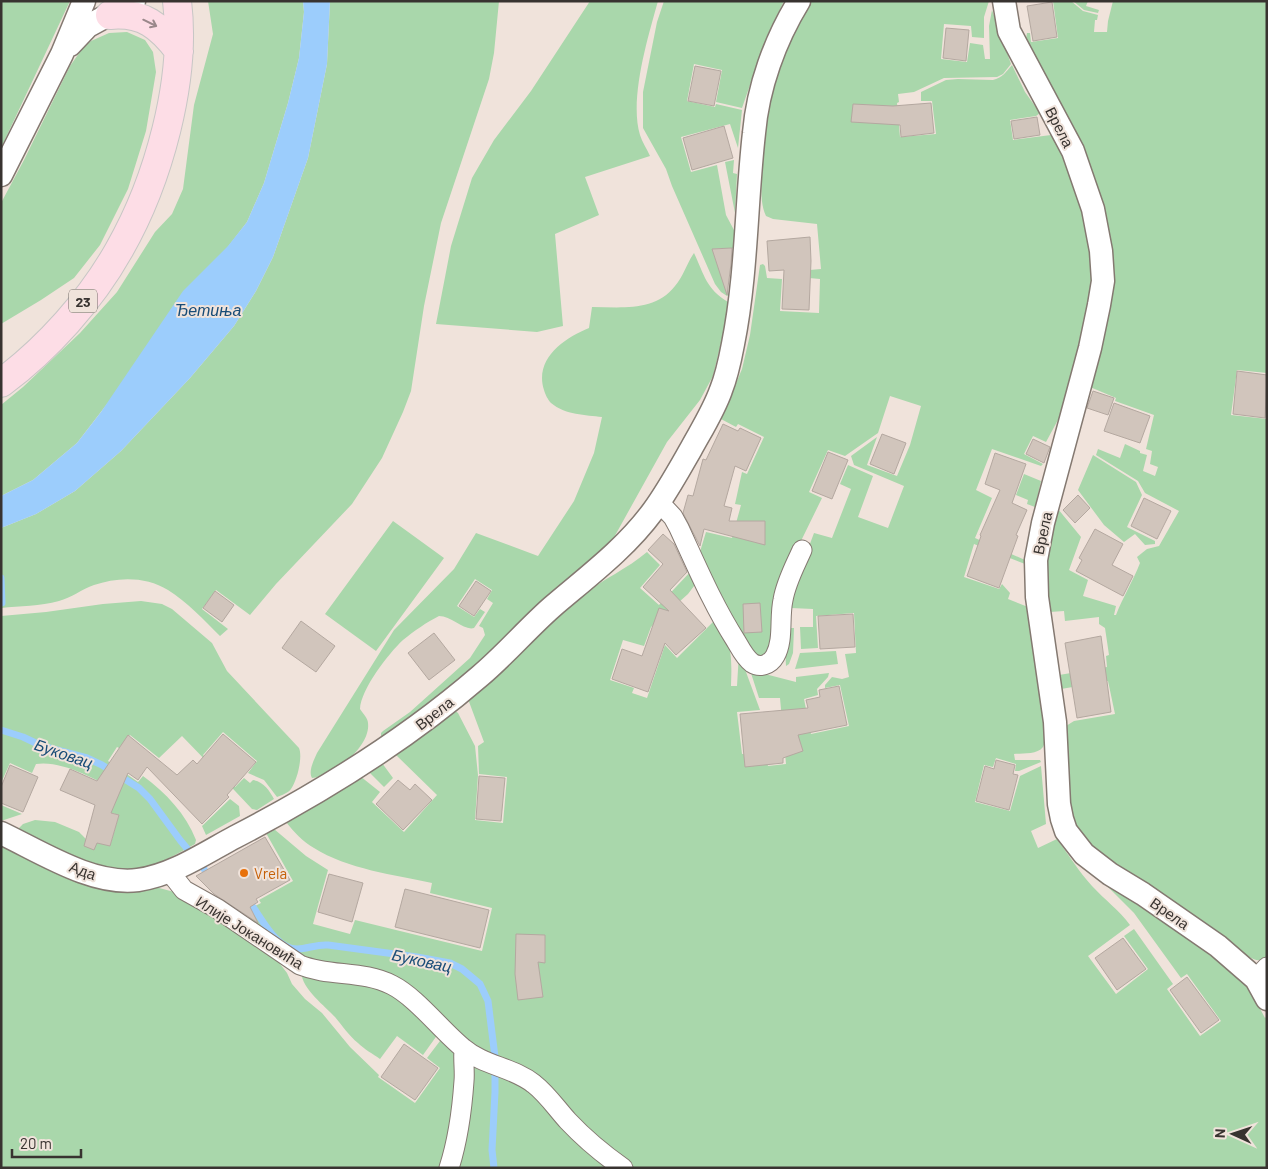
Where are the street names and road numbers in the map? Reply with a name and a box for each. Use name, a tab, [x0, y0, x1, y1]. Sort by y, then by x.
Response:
street label: Врела	[1042, 104, 1078, 151]
road number: 23	[69, 290, 97, 312]
street label: Врела	[1029, 509, 1055, 556]
street label: Врела	[411, 692, 457, 733]
street label: Ада	[67, 857, 99, 883]
street label: Илије Јокановића	[193, 892, 308, 973]
street label: Врела	[1147, 893, 1193, 933]

